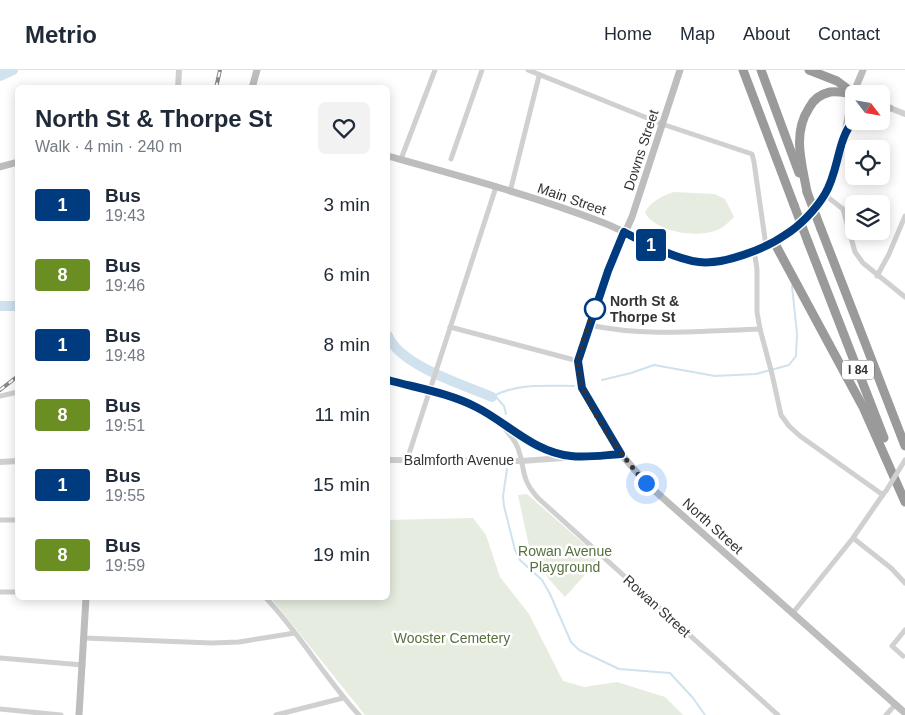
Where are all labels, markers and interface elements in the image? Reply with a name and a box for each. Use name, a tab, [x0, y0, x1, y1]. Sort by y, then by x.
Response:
text: Metrio	[25, 21, 97, 48]
text: Home	[604, 24, 652, 44]
text: Map	[680, 24, 715, 44]
text: About	[743, 24, 790, 44]
text: Contact	[818, 24, 880, 44]
north arrow	[845, 85, 890, 130]
map controls	[845, 85, 890, 240]
button: heart	[318, 102, 370, 154]
text: North St & Thorpe St	[35, 105, 272, 132]
street label: Downs Street	[620, 107, 662, 192]
text: Walk · 4 min · 240 m	[35, 138, 182, 155]
button: locate	[845, 140, 890, 185]
street label: Main Street	[536, 180, 609, 218]
text: Bus	[105, 185, 141, 206]
text: 3 min	[324, 194, 370, 215]
text: 1	[57, 195, 68, 215]
button: layers	[845, 195, 890, 240]
text: 19:43	[105, 207, 145, 224]
line badge: 1	[635, 229, 667, 261]
text: 1	[646, 235, 656, 255]
text: Bus	[105, 255, 141, 276]
text: 6 min	[324, 264, 370, 285]
text: 8	[57, 265, 68, 285]
text: 19:46	[105, 277, 145, 294]
place label: North St & Thorpe St	[610, 293, 679, 325]
marker: North St & Thorpe St	[584, 298, 606, 320]
text: Bus	[105, 325, 141, 346]
text: 8 min	[324, 334, 370, 355]
text: 1	[57, 335, 68, 355]
text: 19:48	[105, 347, 145, 364]
road number: I 84	[842, 360, 874, 380]
text: Bus	[105, 395, 141, 416]
text: 11 min	[314, 404, 370, 425]
text: 8	[57, 405, 68, 425]
text: 19:51	[105, 417, 145, 434]
street label: Balmforth Avenue	[404, 452, 514, 468]
text: Bus	[105, 465, 141, 486]
your location	[634, 471, 659, 496]
text: 15 min	[313, 474, 370, 495]
text: 1	[57, 475, 68, 495]
text: 19:55	[105, 487, 145, 504]
street label: North Street	[680, 495, 746, 557]
text: Bus	[105, 535, 141, 556]
park label: Rowan Avenue Playground	[518, 543, 612, 575]
text: 19 min	[313, 544, 370, 565]
text: 8	[57, 545, 68, 565]
text: 19:59	[105, 557, 145, 574]
street label: Rowan Street	[620, 572, 694, 640]
park label: Wooster Cemetery	[394, 630, 510, 646]

